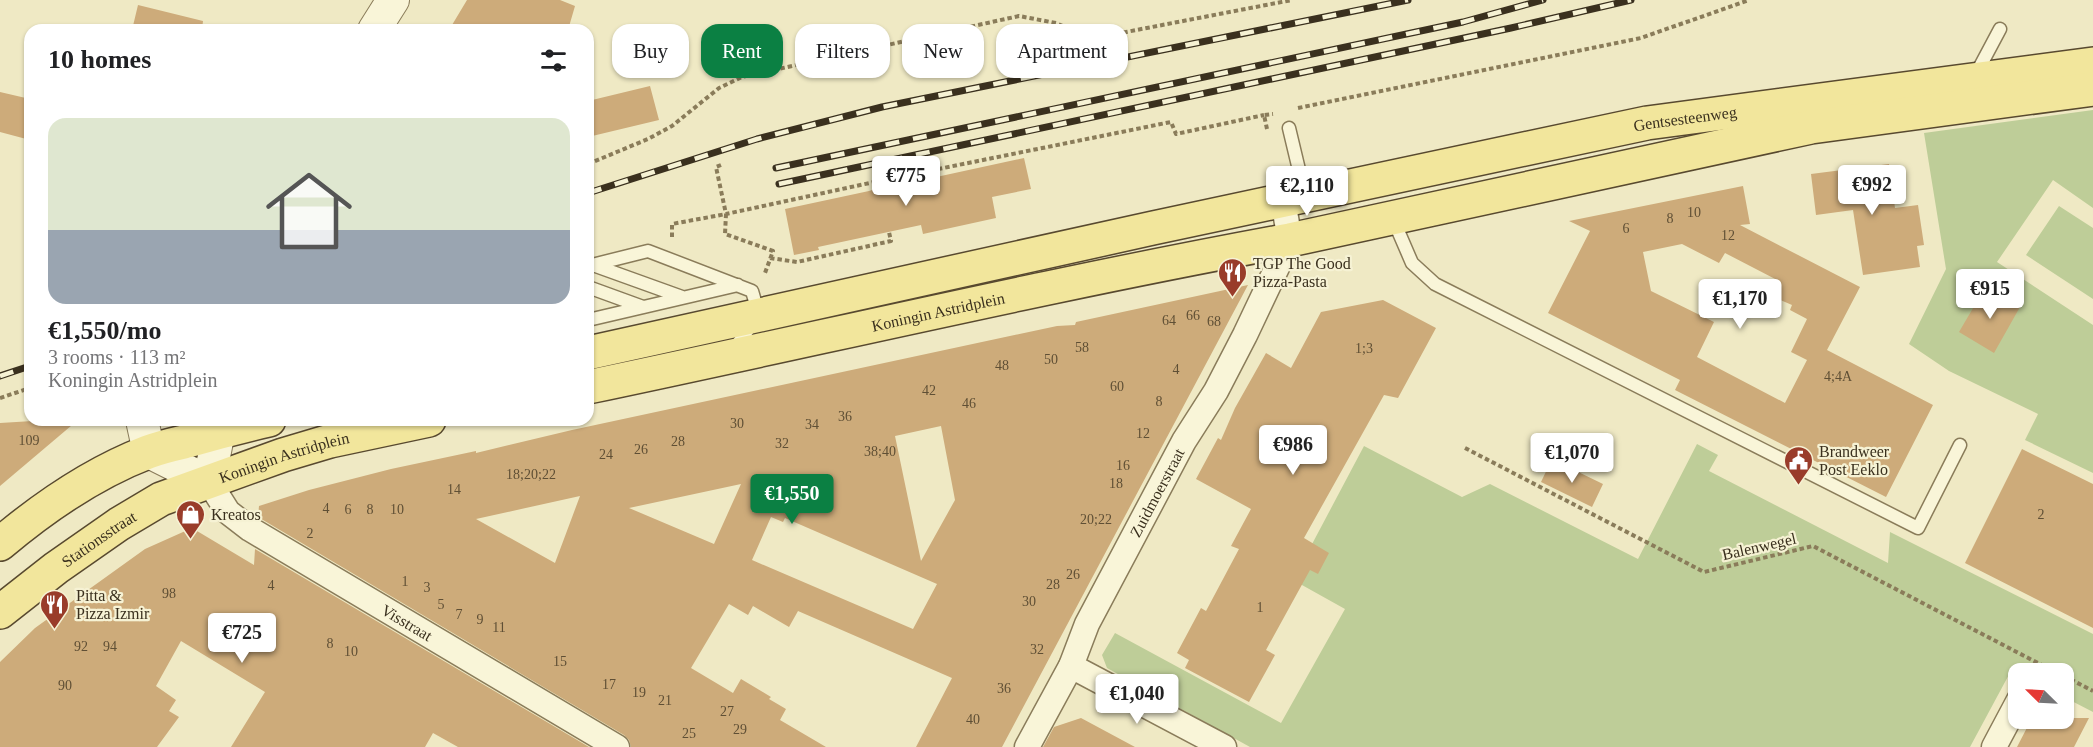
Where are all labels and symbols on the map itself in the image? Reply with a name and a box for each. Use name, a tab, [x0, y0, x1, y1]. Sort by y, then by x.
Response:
street label: Gentsesteenweg	[1632, 103, 1738, 135]
pin: €775	[870, 156, 942, 207]
pin: €992	[1836, 165, 1908, 216]
pin: €2,110	[1258, 166, 1356, 217]
house number: 10	[1687, 205, 1701, 220]
house number: 8	[1667, 211, 1674, 226]
house number: 6	[1623, 221, 1630, 236]
house number: 12	[1721, 228, 1735, 243]
place label: TGP The Good Pizza-Pasta	[1253, 255, 1351, 290]
restaurant icon: TGP The Good Pizza-Pasta	[1216, 256, 1248, 298]
pin: €915	[1954, 269, 2026, 320]
pin: €1,170	[1691, 279, 1789, 330]
street label: Koningin Astridplein	[870, 289, 1006, 335]
house number: 66	[1186, 308, 1200, 323]
house number: 64	[1162, 313, 1176, 328]
house number: 68	[1207, 314, 1221, 329]
house number: 58	[1075, 340, 1089, 355]
house number: 1;3	[1355, 341, 1373, 356]
house number: 50	[1044, 352, 1058, 367]
house number: 48	[995, 358, 1009, 373]
house number: 4	[1173, 362, 1180, 377]
house number: 4;4A	[1824, 369, 1853, 384]
house number: 60	[1110, 379, 1124, 394]
house number: 42	[922, 383, 936, 398]
house number: 8	[1156, 394, 1163, 409]
house number: 46	[962, 396, 976, 411]
house number: 36	[838, 409, 852, 424]
house number: 30	[730, 416, 744, 431]
house number: 34	[805, 417, 819, 432]
pin: €986	[1257, 425, 1329, 476]
house number: 12	[1136, 426, 1150, 441]
street label: Koningin Astridplein	[217, 429, 351, 486]
house number: 109	[19, 433, 40, 448]
pin: €1,070	[1523, 433, 1621, 484]
house number: 28	[671, 434, 685, 449]
house number: 32	[775, 436, 789, 451]
house number: 26	[634, 442, 648, 457]
place label: Brandweer Post Eeklo	[1819, 443, 1890, 478]
house number: 38;40	[864, 444, 896, 459]
public building icon: Brandweer Post Eeklo	[1782, 444, 1814, 486]
street label: Zuidmoerstraat	[1127, 445, 1188, 540]
house number: 24	[599, 447, 613, 462]
house number: 16	[1116, 458, 1130, 473]
house number: 18;20;22	[506, 467, 556, 482]
pin: €1,550	[743, 474, 841, 525]
house number: 18	[1109, 476, 1123, 491]
house number: 14	[447, 482, 461, 497]
shop icon: Kreatos	[174, 498, 206, 540]
house number: 4	[323, 501, 330, 516]
house number: 6	[345, 502, 352, 517]
house number: 8	[367, 502, 374, 517]
house number: 10	[390, 502, 404, 517]
place label: Kreatos	[211, 506, 261, 523]
house number: 2	[2038, 507, 2045, 522]
street label: Stationsstraat	[58, 508, 140, 570]
house number: 20;22	[1080, 512, 1112, 527]
house number: 2	[307, 526, 314, 541]
street label: Balenwegel	[1720, 530, 1799, 564]
house number: 26	[1066, 567, 1080, 582]
house number: 1	[402, 574, 409, 589]
house number: 28	[1046, 577, 1060, 592]
house number: 4	[268, 578, 275, 593]
house number: 3	[424, 580, 431, 595]
house number: 98	[162, 586, 176, 601]
place label: Pitta & Pizza Izmir	[76, 587, 150, 622]
restaurant icon: Pitta & Pizza Izmir	[39, 588, 71, 630]
house number: 30	[1022, 594, 1036, 609]
house number: 5	[438, 597, 445, 612]
house number: 1	[1257, 600, 1264, 615]
street label: Visstraat	[378, 601, 436, 645]
house number: 7	[456, 607, 463, 622]
house number: 9	[477, 612, 484, 627]
pin: €725	[206, 613, 278, 664]
house number: 11	[492, 620, 506, 635]
house number: 8	[327, 636, 334, 651]
house number: 92	[74, 639, 88, 654]
house number: 94	[103, 639, 117, 654]
house number: 32	[1030, 642, 1044, 657]
house number: 10	[344, 644, 358, 659]
house number: 15	[553, 654, 567, 669]
north arrow	[2008, 663, 2074, 729]
pin: €1,040	[1088, 674, 1186, 725]
house number: 17	[602, 677, 616, 692]
house number: 90	[58, 678, 72, 693]
house number: 36	[997, 681, 1011, 696]
house number: 19	[632, 685, 646, 700]
house number: 21	[658, 693, 672, 708]
house number: 27	[720, 704, 734, 719]
house number: 40	[966, 712, 980, 727]
house number: 29	[733, 722, 747, 737]
house number: 25	[682, 726, 696, 741]

